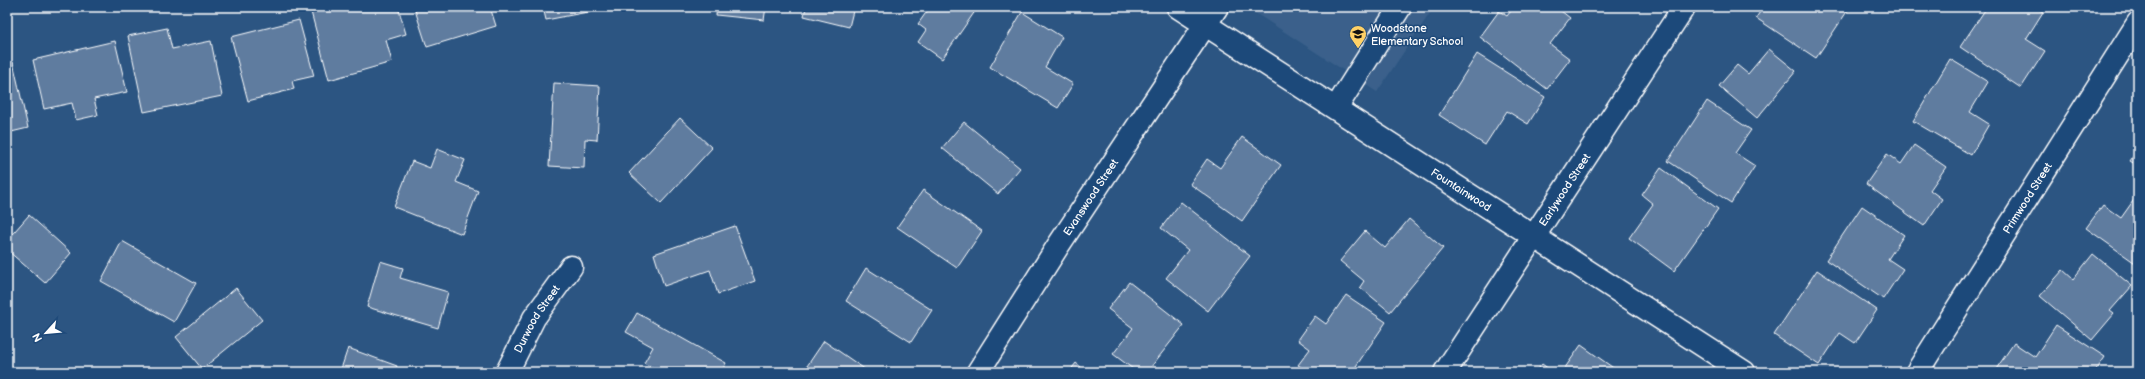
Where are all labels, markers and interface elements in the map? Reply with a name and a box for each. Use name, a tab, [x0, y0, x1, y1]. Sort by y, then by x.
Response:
place label: Woodstone Elementary School	[1371, 22, 1463, 48]
school or university icon: Woodstone Elementary School	[1348, 24, 1368, 49]
street label: Earlywood Street	[1536, 150, 1593, 228]
street label: Evanswood Street	[1060, 156, 1121, 238]
street label: Primwood Street	[2000, 159, 2055, 236]
street label: Fountainwood	[1429, 166, 1494, 214]
street label: Durwood Street	[511, 282, 563, 355]
north arrow	[26, 313, 66, 353]
text: N	[30, 331, 45, 344]

